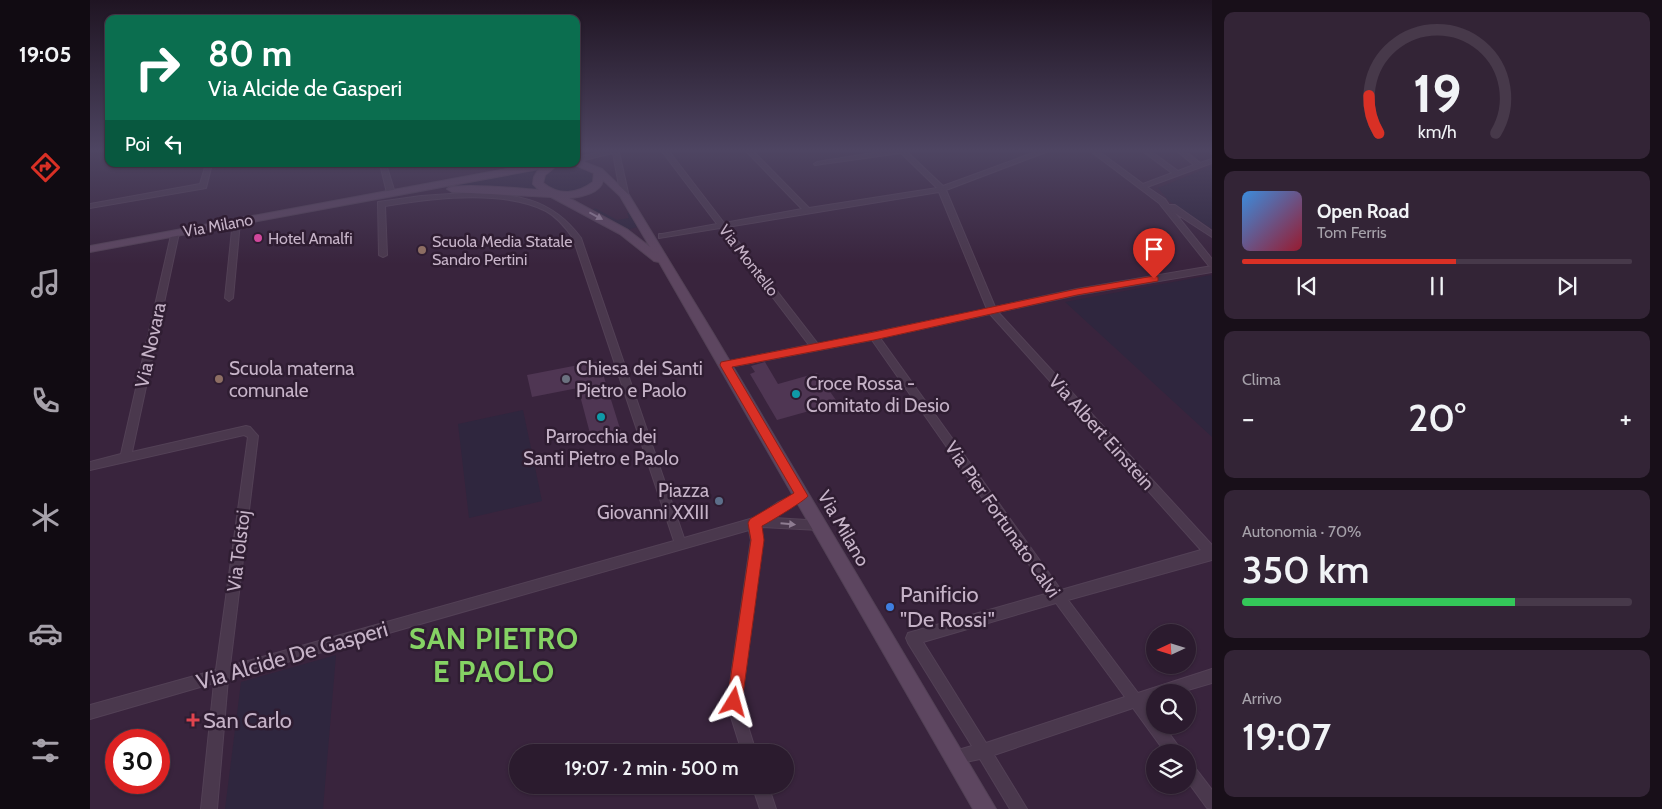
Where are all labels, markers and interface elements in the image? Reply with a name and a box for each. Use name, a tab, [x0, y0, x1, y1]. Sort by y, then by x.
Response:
text: 80 m	[208, 32, 292, 75]
icon: right	[125, 35, 190, 100]
text: 19:05	[19, 41, 71, 68]
text: 19	[1413, 62, 1461, 125]
text: Via Alcide de Gasperi	[208, 75, 402, 102]
text: km/h	[1417, 121, 1457, 142]
icon: left	[160, 130, 188, 158]
text: Poi	[125, 133, 150, 156]
icon: directions	[28, 150, 63, 185]
text: Open Road	[1317, 200, 1409, 223]
street label: Via Milano	[182, 210, 255, 241]
one-way arrow	[589, 212, 604, 220]
street label: Via Montello	[715, 221, 782, 300]
text: Tom Ferris	[1317, 223, 1387, 242]
pin	[1133, 228, 1175, 279]
place label: Hotel Amalfi	[268, 229, 353, 248]
marker: Hotel Amalfi	[252, 232, 264, 244]
place label: Scuola Media Statale Sandro Pertini	[432, 232, 572, 269]
icon: arrive	[1140, 235, 1168, 263]
marker: Scuola Media Statale Sandro Pertini	[416, 244, 428, 256]
icon: music	[28, 266, 63, 301]
icon: previous	[1293, 272, 1321, 300]
icon: pause	[1423, 272, 1451, 300]
icon: next	[1553, 272, 1581, 300]
street label: Via Novara	[130, 300, 171, 390]
place label: Scuola materna comunale	[229, 357, 354, 402]
place label: Chiesa dei Santi Pietro e Paolo	[576, 357, 703, 402]
street label: Via Albert Einstein	[1044, 370, 1159, 495]
text: Clima	[1242, 370, 1281, 389]
place label: Croce Rossa - Comitato di Desio	[806, 372, 950, 417]
marker: Scuola materna comunale	[213, 373, 225, 385]
marker: Chiesa dei Santi Pietro e Paolo	[560, 373, 572, 385]
icon: phone	[28, 383, 63, 418]
marker: Croce Rossa - Comitato di Desio	[790, 388, 802, 400]
text: 20°	[1408, 394, 1466, 441]
text: −	[1242, 401, 1254, 435]
text: +	[1620, 401, 1632, 435]
marker: Parrocchia dei Santi Pietro e Paolo	[595, 411, 607, 423]
place label: Parrocchia dei Santi Pietro e Paolo	[523, 425, 679, 470]
street label: Via Pier Fortunato Calvi	[940, 437, 1065, 602]
place label: Piazza Giovanni XXIII	[597, 479, 709, 524]
street label: Via Milano	[813, 486, 874, 570]
marker: Piazza Giovanni XXIII	[713, 495, 725, 507]
icon: climate	[28, 500, 63, 535]
street label: Via Tolstoj	[222, 509, 255, 593]
one-way arrow	[781, 521, 797, 529]
text: Autonomia · 70%	[1242, 522, 1362, 541]
text: 350 km	[1242, 546, 1369, 593]
place label: Panificio "De Rossi"	[900, 581, 995, 633]
marker: Panificio "De Rossi"	[884, 601, 896, 613]
street label: Via Alcide De Gasperi	[193, 615, 391, 696]
icon: car	[28, 616, 63, 651]
district label: SAN PIETRO E PAOLO	[409, 621, 579, 689]
north arrow	[1146, 624, 1196, 674]
map controls	[1146, 624, 1196, 794]
position arrow	[707, 675, 759, 727]
button: search	[1146, 684, 1196, 734]
text: Arrivo	[1242, 689, 1282, 708]
place label: San Carlo	[203, 707, 292, 734]
text: 19:07	[1242, 713, 1331, 760]
marker: San Carlo	[187, 714, 199, 726]
speed limit sign: 30	[105, 729, 170, 794]
icon: filters	[28, 733, 63, 768]
button: layers	[1146, 744, 1196, 794]
text: 19:07 · 2 min · 500 m	[564, 757, 739, 780]

